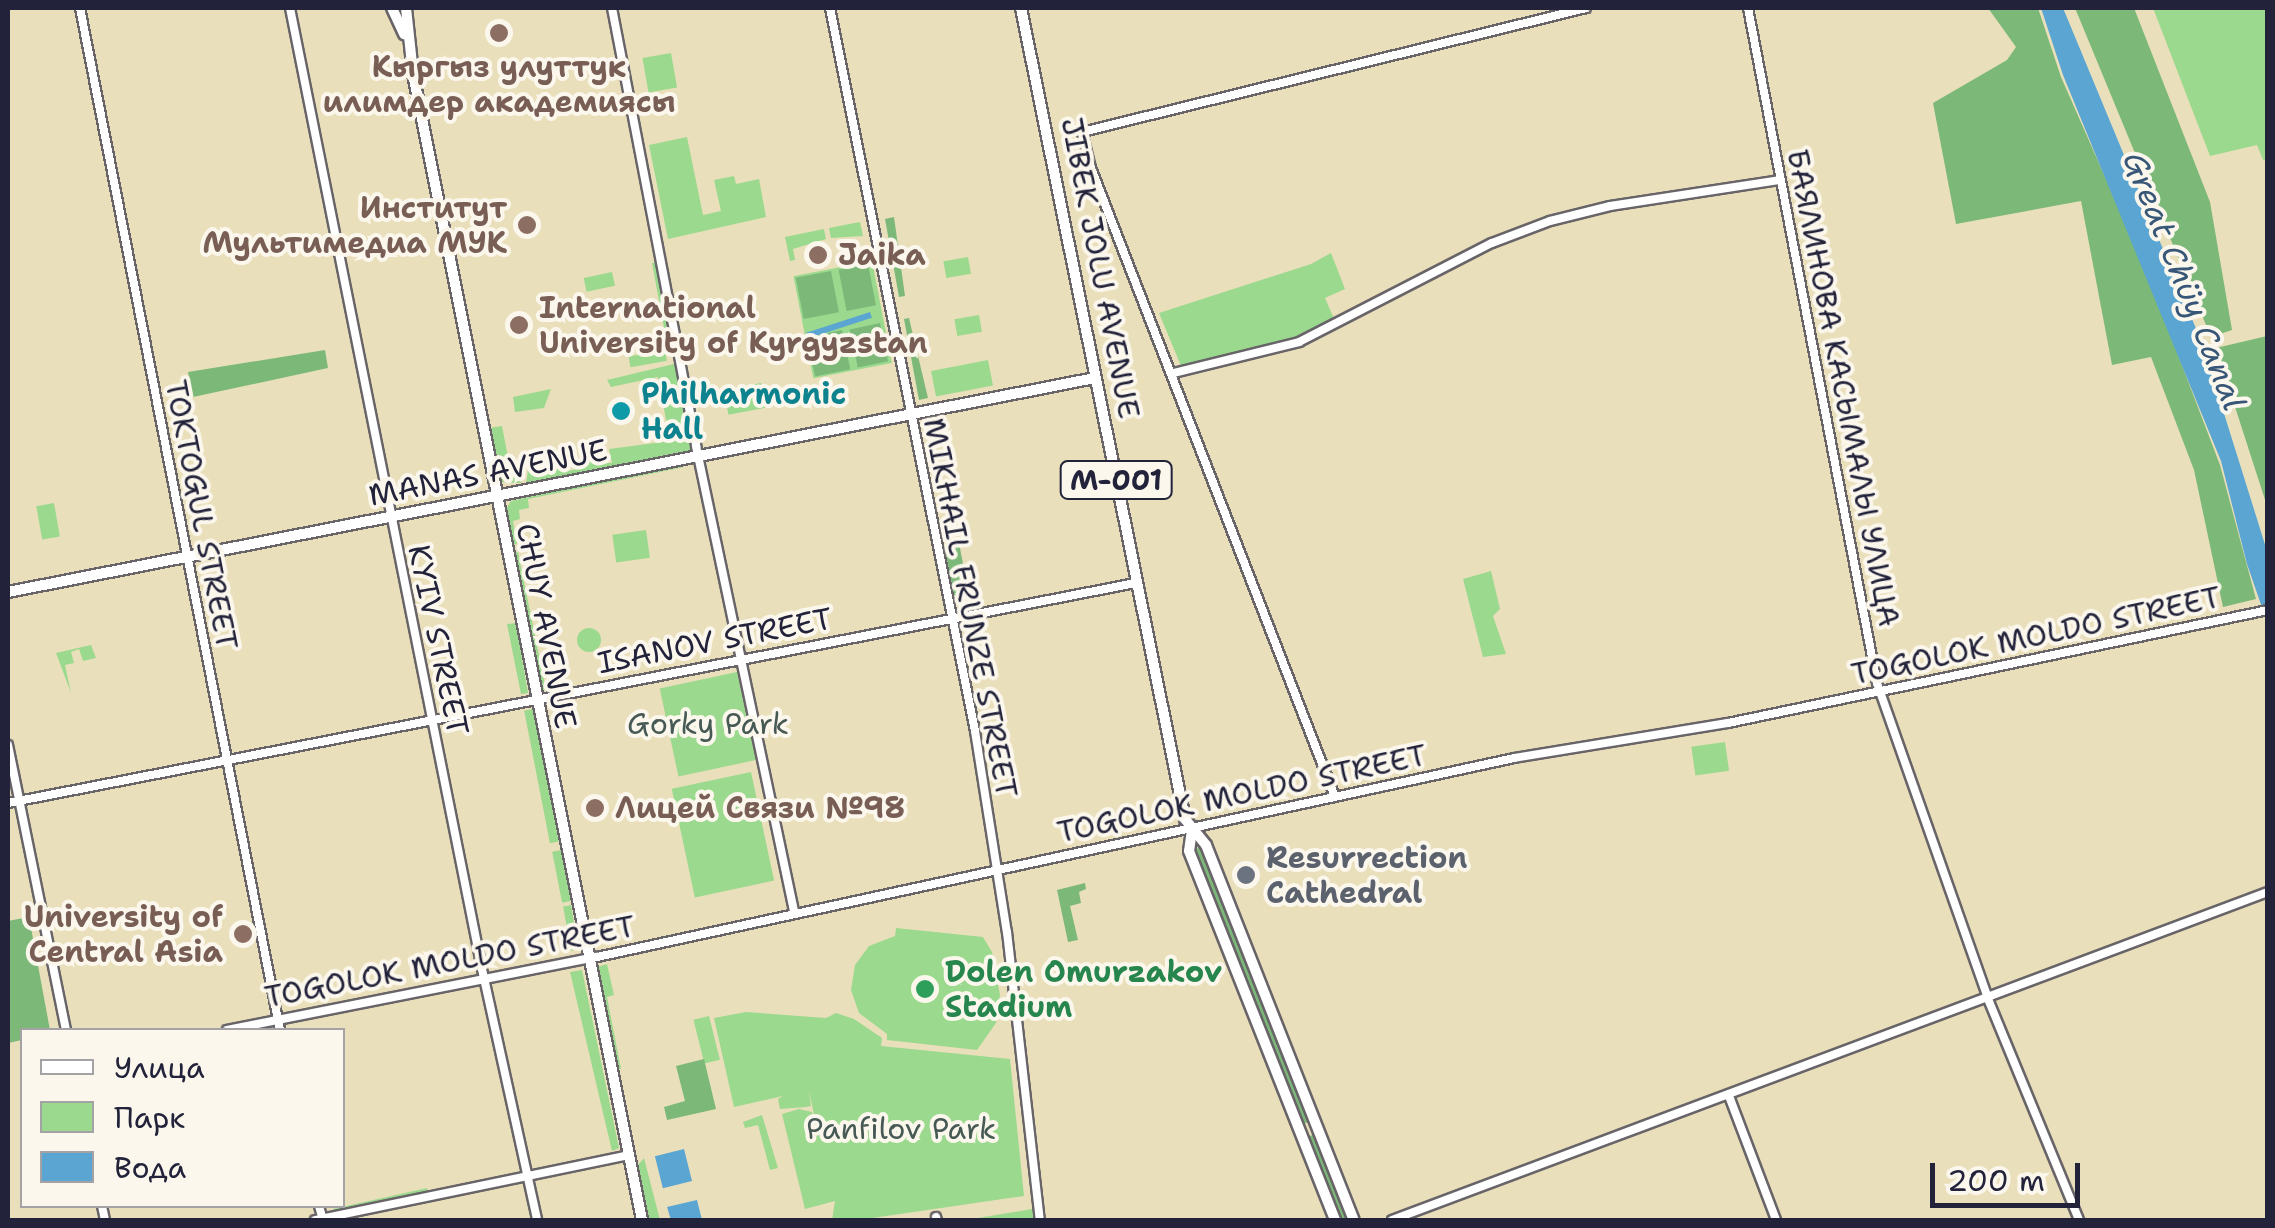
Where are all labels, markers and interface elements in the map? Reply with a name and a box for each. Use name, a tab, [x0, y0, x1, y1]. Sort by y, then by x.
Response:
marker: Кыргыз улуттук илимдер академиясы	[488, 22, 510, 44]
place label: Кыргыз улуттук илимдер академиясы	[323, 49, 675, 120]
street label: JIBEK JOLU AVENUE	[1053, 114, 1147, 422]
street label: БАЯЛИНОВА КАСЫМАЛЫ УЛИЦА	[1779, 146, 1907, 630]
water label: Great Chüy Canal	[2115, 146, 2253, 416]
place label: Институт Мультимедиа МУК	[202, 190, 507, 260]
marker: Институт Мультимедиа МУК	[516, 214, 538, 236]
place label: Jaika	[838, 237, 926, 273]
marker: Jaika	[807, 244, 829, 266]
place label: International University of Kyrgyzstan	[539, 290, 928, 360]
marker: International University of Kyrgyzstan	[508, 314, 530, 336]
place label: Philharmonic Hall	[641, 376, 846, 446]
street label: TOKTOGUL STREET	[157, 377, 245, 653]
marker: Philharmonic Hall	[610, 400, 632, 422]
street label: MIKHAIL FRUNZE STREET	[916, 415, 1024, 801]
street label: MANAS AVENUE	[366, 432, 610, 514]
road number: М-001	[1058, 457, 1174, 503]
street label: CHUY AVENUE	[508, 520, 584, 732]
street label: KYIV STREET	[400, 541, 476, 739]
street label: TOGOLOK MOLDO STREET	[1848, 579, 2224, 693]
street label: ISANOV STREET	[595, 601, 835, 681]
park label: Gorky Park	[627, 706, 789, 742]
street label: TOGOLOK MOLDO STREET	[1054, 737, 1430, 851]
place label: Лицей Связи №98	[615, 790, 905, 826]
marker: Лицей Связи №98	[584, 797, 606, 819]
place label: Resurrection Cathedral	[1266, 840, 1467, 910]
marker: Resurrection Cathedral	[1235, 864, 1257, 886]
place label: University of Central Asia	[24, 899, 223, 970]
street label: TOGOLOK MOLDO STREET	[262, 908, 638, 1016]
marker: University of Central Asia	[232, 923, 254, 945]
place label: Dolen Omurzakov Stadium	[945, 954, 1222, 1024]
marker: Dolen Omurzakov Stadium	[914, 978, 936, 1000]
legend	[20, 1028, 345, 1208]
text: Улица	[114, 1047, 205, 1088]
text: Парк	[114, 1097, 185, 1138]
park label: Panfilov Park	[806, 1111, 996, 1147]
scale bar	[1935, 1143, 2085, 1205]
text: Вода	[114, 1147, 186, 1188]
text: 200 m	[1947, 1160, 2045, 1201]

